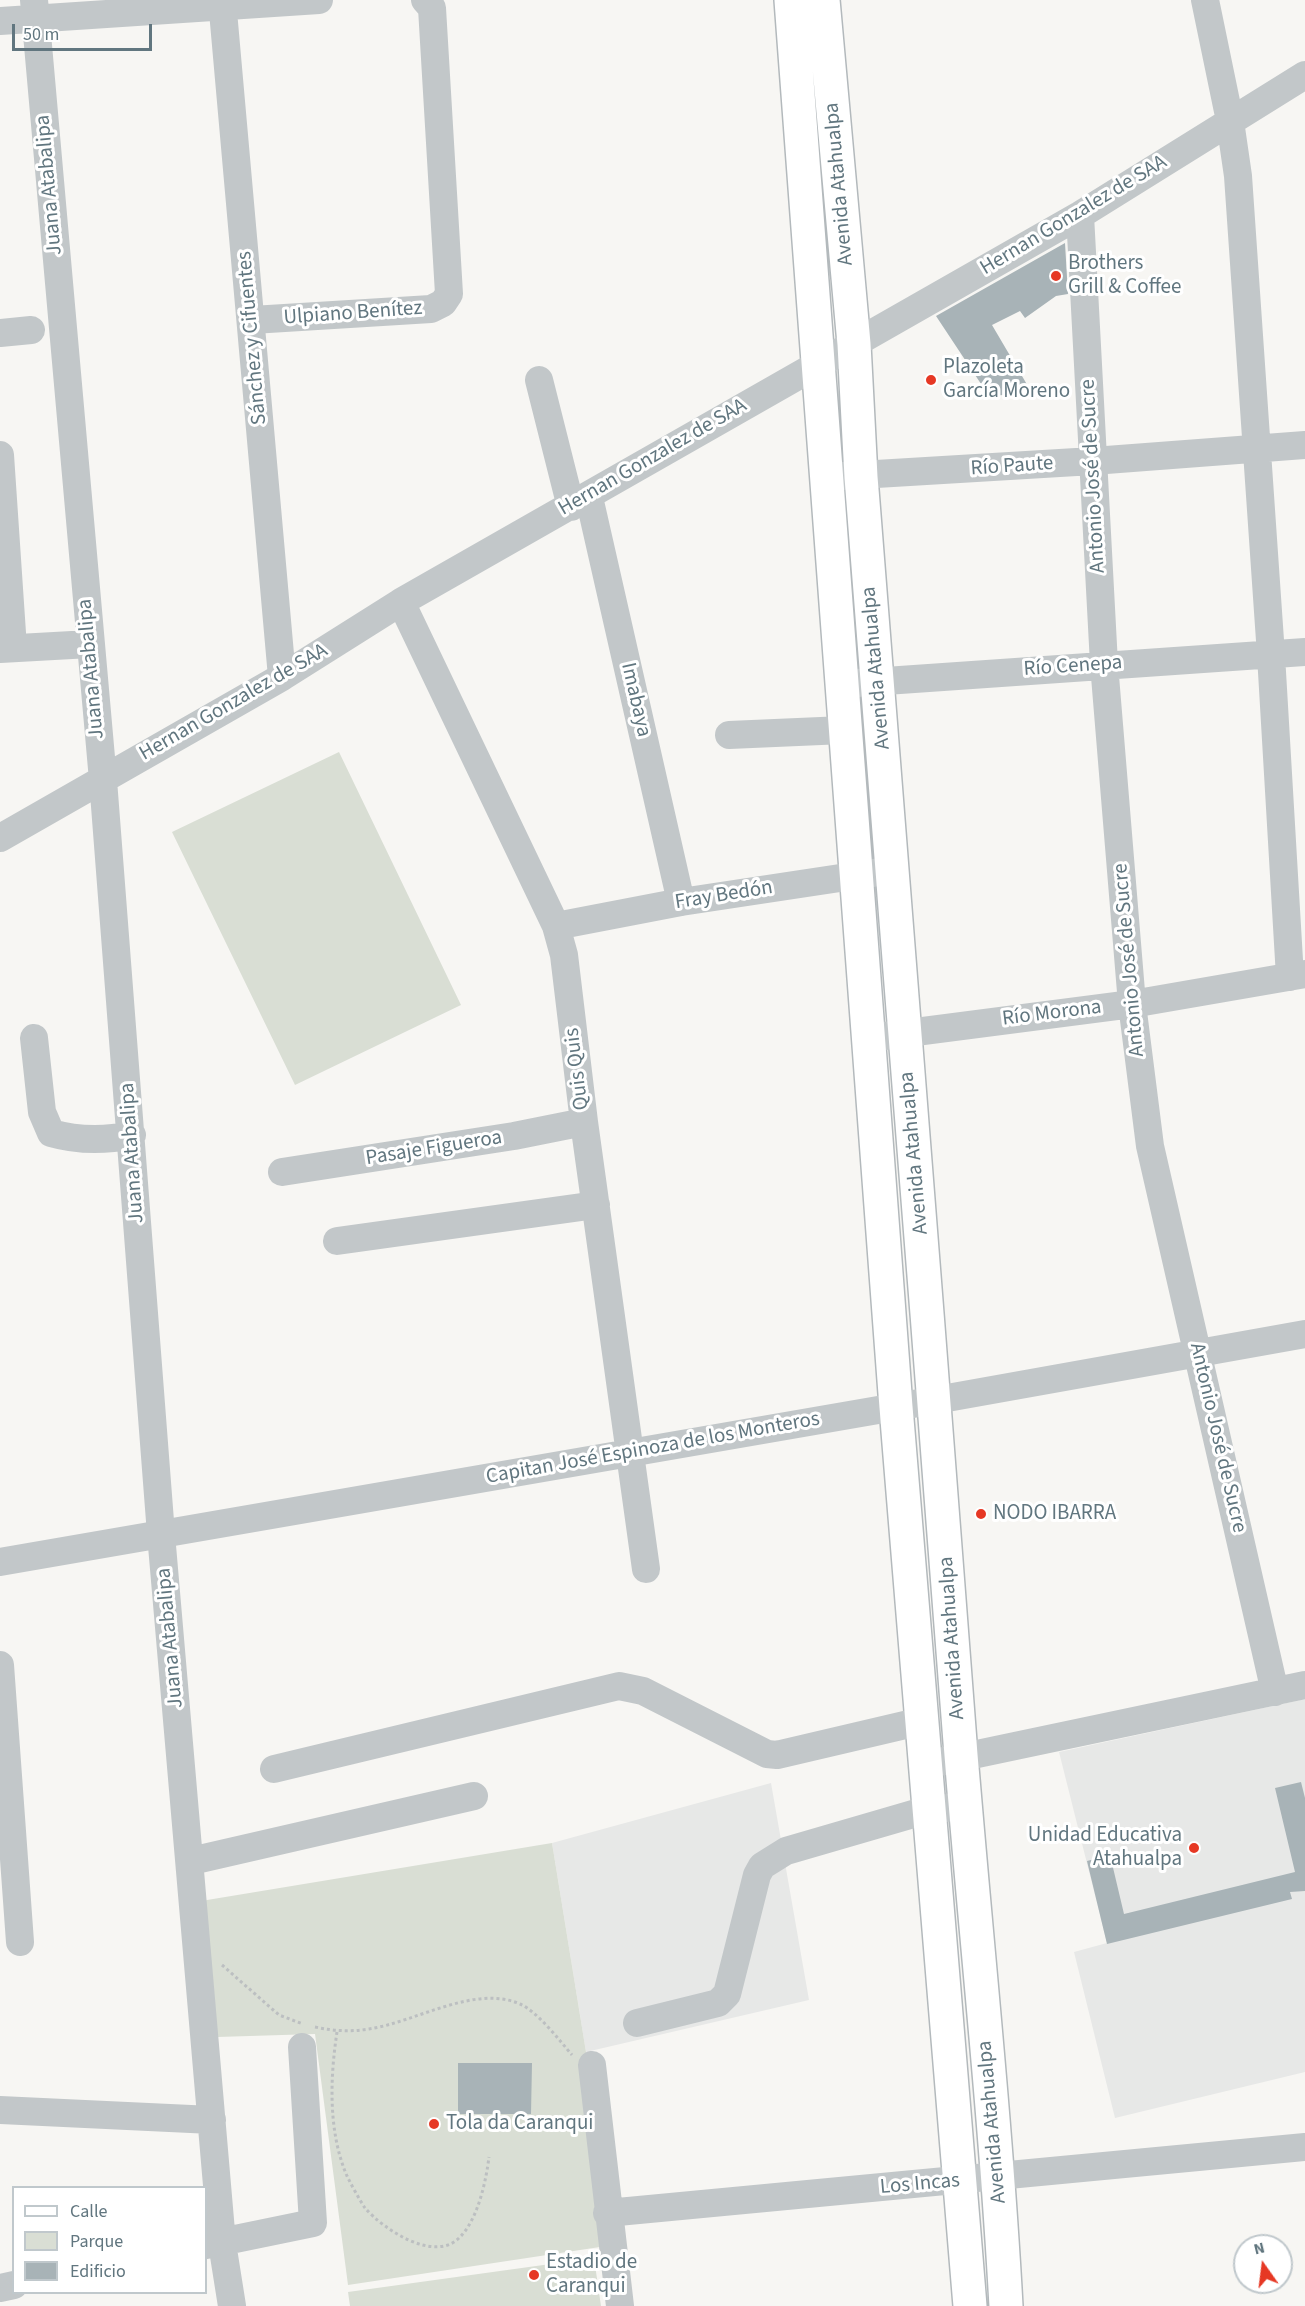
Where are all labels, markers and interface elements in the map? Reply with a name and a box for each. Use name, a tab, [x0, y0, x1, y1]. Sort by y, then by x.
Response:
scale bar	[15, 12, 154, 50]
text: 50 m	[23, 22, 59, 47]
street label: Avenida Atahualpa	[820, 101, 860, 267]
street label: Juana Atabalipa	[31, 114, 69, 256]
street label: Hernan Gonzalez de SAA	[976, 150, 1172, 282]
street label: Sánchez y Cifuentes	[233, 250, 273, 426]
place label: Brothers Grill & Coffee	[1068, 251, 1181, 301]
marker: Brothers Grill & Coffee	[1049, 269, 1063, 283]
street label: Ulpiano Benítez	[283, 297, 423, 331]
place label: Plazoleta García Moreno	[943, 355, 1070, 405]
marker: Plazoleta García Moreno	[924, 373, 938, 387]
street label: Antonio José de Sucre	[1076, 378, 1112, 574]
street label: Hernan Gonzalez de SAA	[554, 394, 752, 522]
street label: Río Paute	[970, 452, 1054, 482]
street label: Avenida Atahualpa	[857, 585, 897, 751]
street label: Juana Atabalipa	[73, 598, 111, 740]
street label: Hernan Gonzalez de SAA	[135, 639, 333, 767]
street label: Río Cenepa	[1023, 651, 1123, 683]
street label: Imabaya	[614, 660, 656, 740]
street label: Antonio José de Sucre	[1109, 862, 1151, 1058]
street label: Fray Bedón	[673, 876, 775, 916]
street label: Río Morona	[1001, 995, 1103, 1033]
street label: Quis Quis	[560, 1026, 596, 1112]
street label: Avenida Atahualpa	[895, 1070, 935, 1236]
street label: Juana Atabalipa	[116, 1082, 150, 1224]
street label: Pasaje Figueroa	[364, 1126, 504, 1172]
street label: Antonio José de Sucre	[1183, 1341, 1251, 1535]
street label: Capitan José Espinoza de los Monteros	[484, 1407, 822, 1491]
place label: NODO IBARRA	[993, 1501, 1116, 1527]
marker: NODO IBARRA	[974, 1507, 988, 1521]
street label: Avenida Atahualpa	[935, 1556, 971, 1720]
street label: Juana Atabalipa	[152, 1567, 190, 1709]
place label: Unidad Educativa Atahualpa	[1028, 1823, 1182, 1873]
marker: Unidad Educativa Atahualpa	[1187, 1841, 1201, 1855]
street label: Avenida Atahualpa	[973, 2039, 1013, 2205]
place label: Tola da Caranqui	[446, 2111, 594, 2137]
marker: Tola da Caranqui	[427, 2117, 441, 2131]
street label: Los Incas	[879, 2169, 961, 2201]
legend	[12, 2186, 207, 2294]
text: Calle	[70, 2199, 107, 2224]
text: Parque	[70, 2229, 123, 2254]
north arrow	[1233, 2234, 1293, 2294]
text: N	[1251, 2237, 1267, 2260]
place label: Estadio de Caranqui	[546, 2250, 637, 2300]
text: Edificio	[70, 2259, 126, 2284]
marker: Estadio de Caranqui	[527, 2268, 541, 2282]

